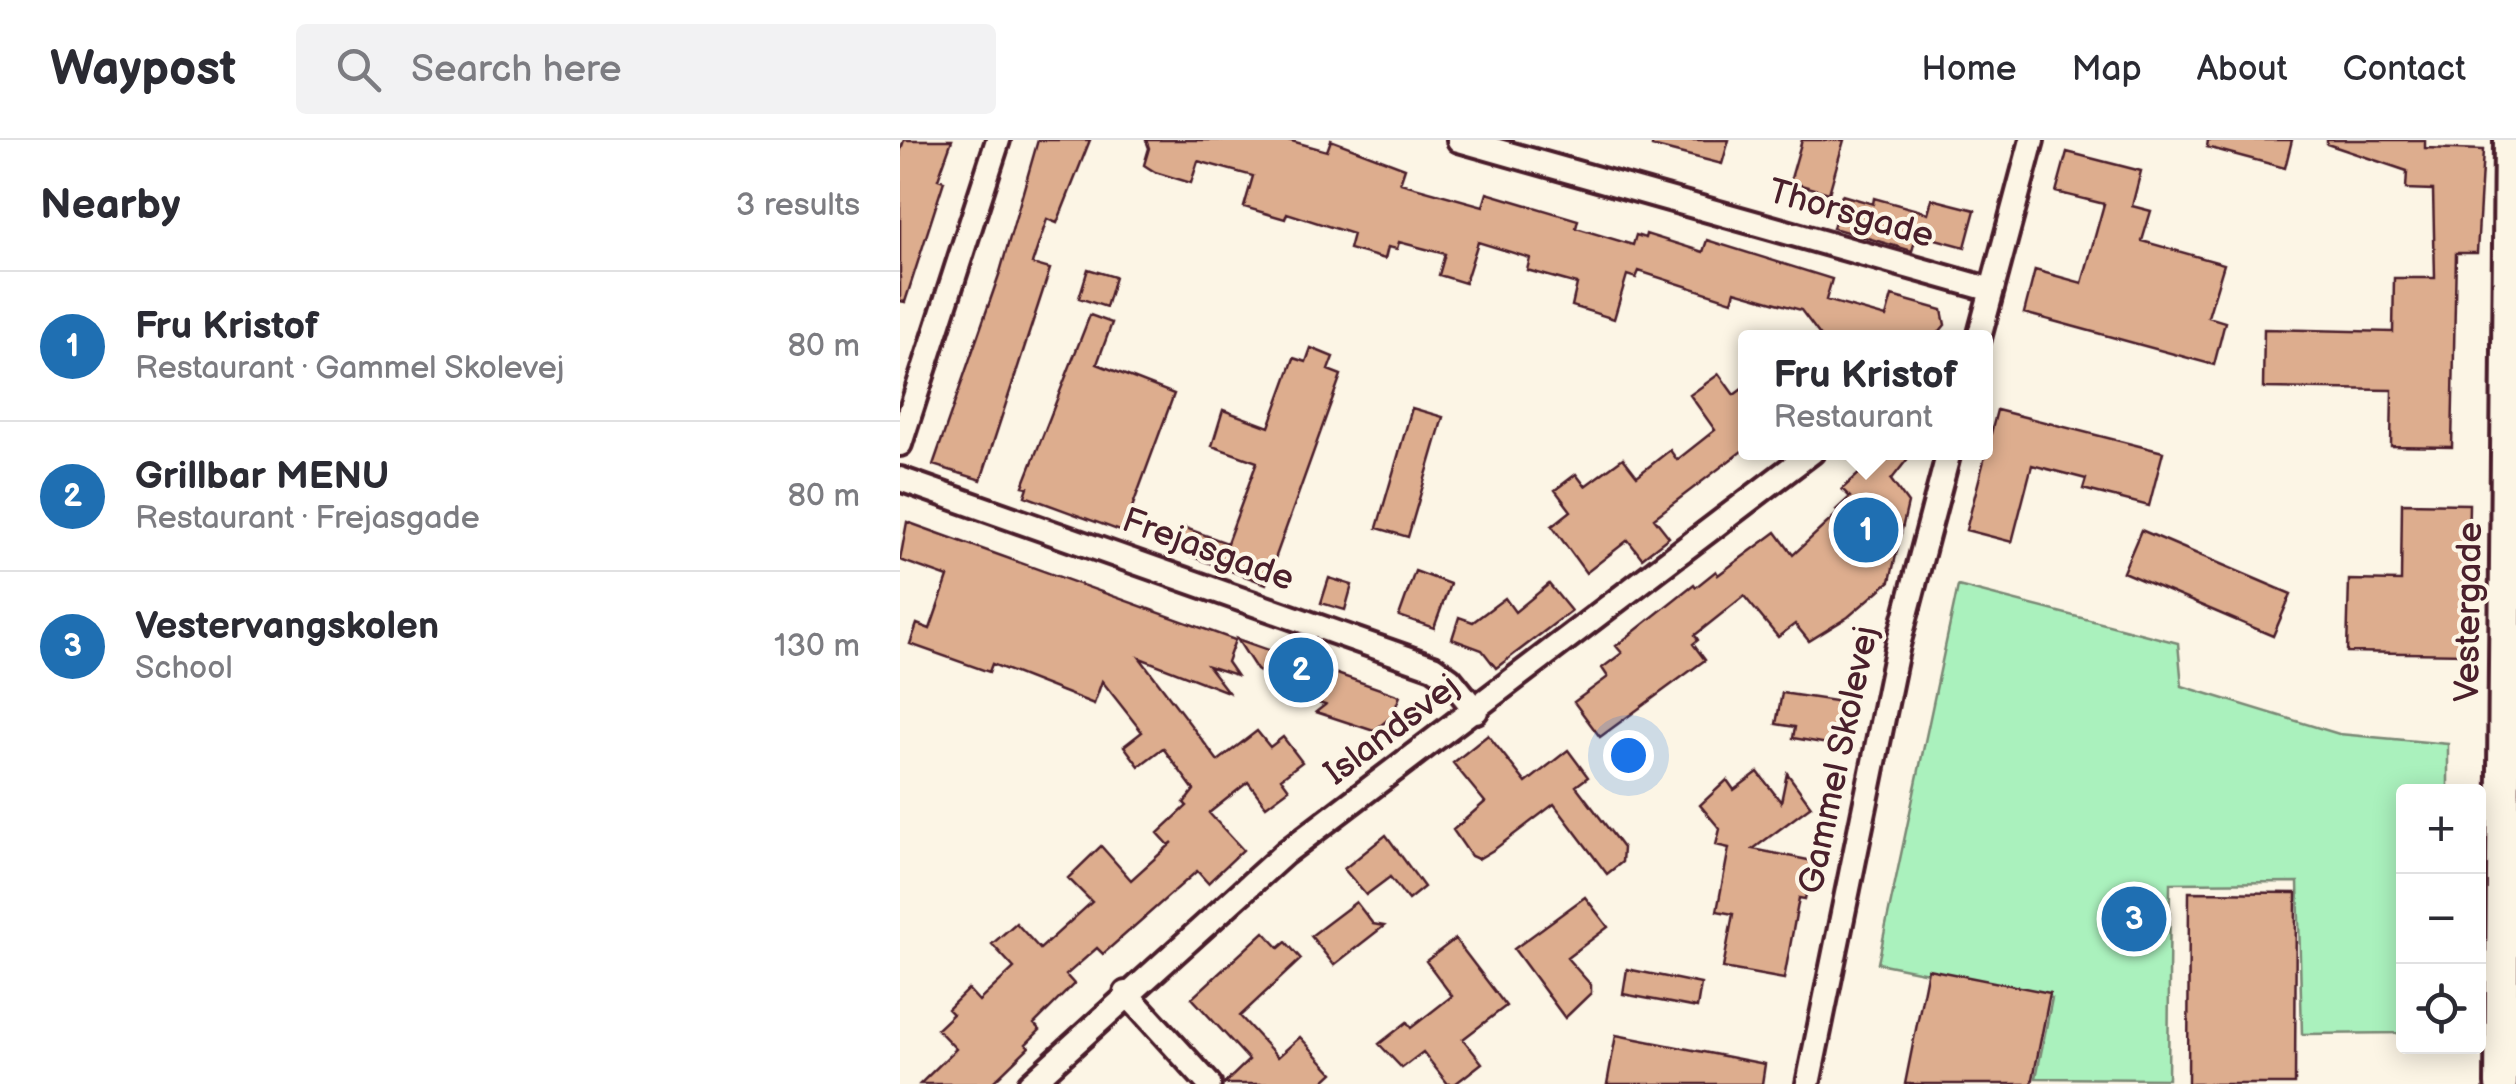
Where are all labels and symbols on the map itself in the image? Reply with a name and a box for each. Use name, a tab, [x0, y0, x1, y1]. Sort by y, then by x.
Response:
street label: Thorsgade	[1763, 170, 1939, 258]
pin: 1	[1834, 492, 1898, 568]
street label: Frejasgade	[1116, 499, 1300, 601]
street label: Vestergade	[2446, 522, 2492, 702]
street label: Gammel Skolevej	[1790, 622, 1888, 898]
pin: 2	[1268, 632, 1334, 708]
street label: Islandsvej	[1316, 665, 1468, 795]
your location	[1603, 730, 1654, 781]
pin: 3	[2102, 882, 2166, 956]

